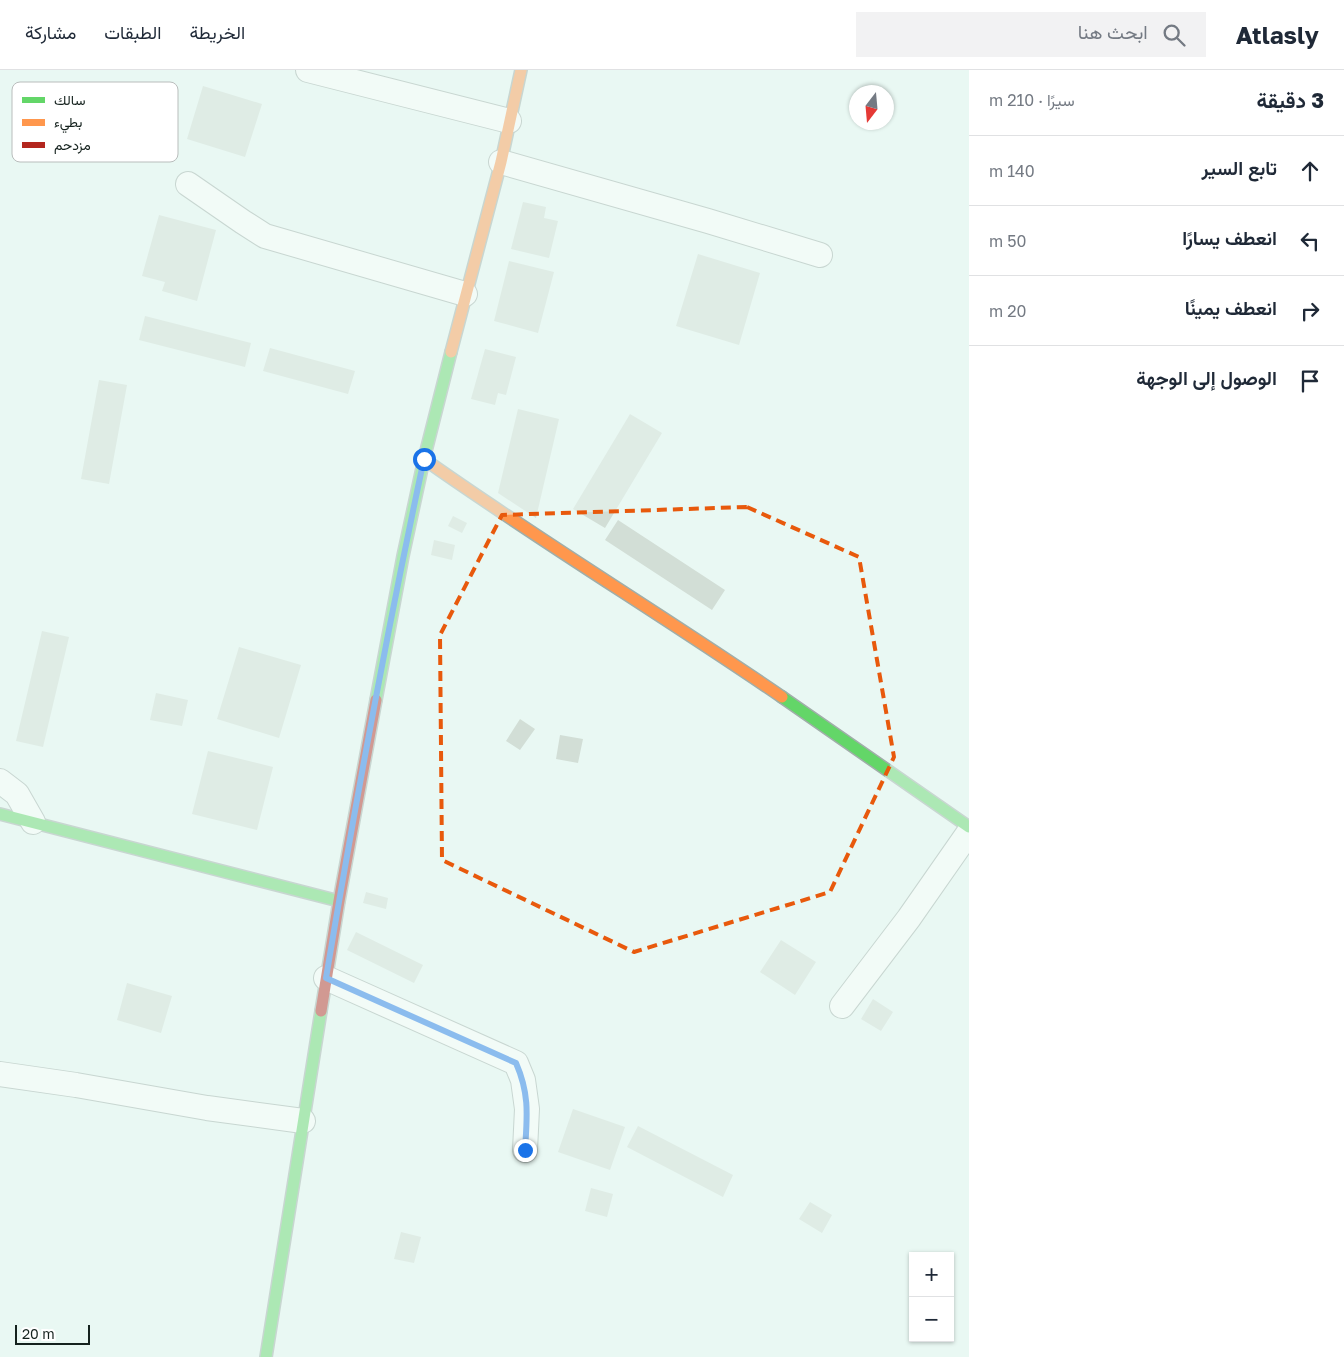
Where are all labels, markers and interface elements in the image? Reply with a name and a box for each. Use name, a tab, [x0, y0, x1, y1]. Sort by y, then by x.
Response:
search box	[856, 12, 1206, 57]
text: ابحث هنا	[1078, 20, 1148, 43]
text: Atlasly	[1236, 20, 1319, 49]
text: مشاركة	[25, 21, 76, 43]
text: الطبقات	[104, 21, 161, 43]
text: الخريطة	[189, 21, 245, 43]
icon: search	[1160, 21, 1188, 49]
legend	[12, 82, 178, 162]
north arrow	[849, 85, 894, 130]
text: 3 دقيقة	[1256, 87, 1324, 113]
text: سيرًا · 210 m	[989, 90, 1075, 110]
text: سالك	[54, 91, 85, 108]
text: بطيء	[54, 113, 82, 134]
text: مزدحم	[54, 136, 91, 154]
text: تابع السير	[1201, 156, 1277, 179]
icon: ahead	[1296, 157, 1324, 185]
text: 140 m	[989, 161, 1035, 181]
text: انعطف يسارًا	[1182, 226, 1277, 249]
icon: left	[1296, 227, 1324, 255]
text: 50 m	[989, 231, 1026, 251]
text: انعطف يمينًا	[1185, 296, 1277, 319]
icon: right	[1296, 297, 1324, 325]
text: 20 m	[989, 301, 1026, 321]
text: الوصول إلى الوجهة	[1136, 366, 1277, 389]
icon: arrive	[1296, 367, 1324, 395]
route start	[413, 448, 436, 471]
route end	[514, 1139, 537, 1162]
map controls	[909, 1252, 954, 1342]
button: +	[909, 1252, 954, 1297]
button: −	[909, 1297, 954, 1342]
scale bar	[15, 1322, 90, 1345]
text: 20 m	[22, 1325, 55, 1342]

